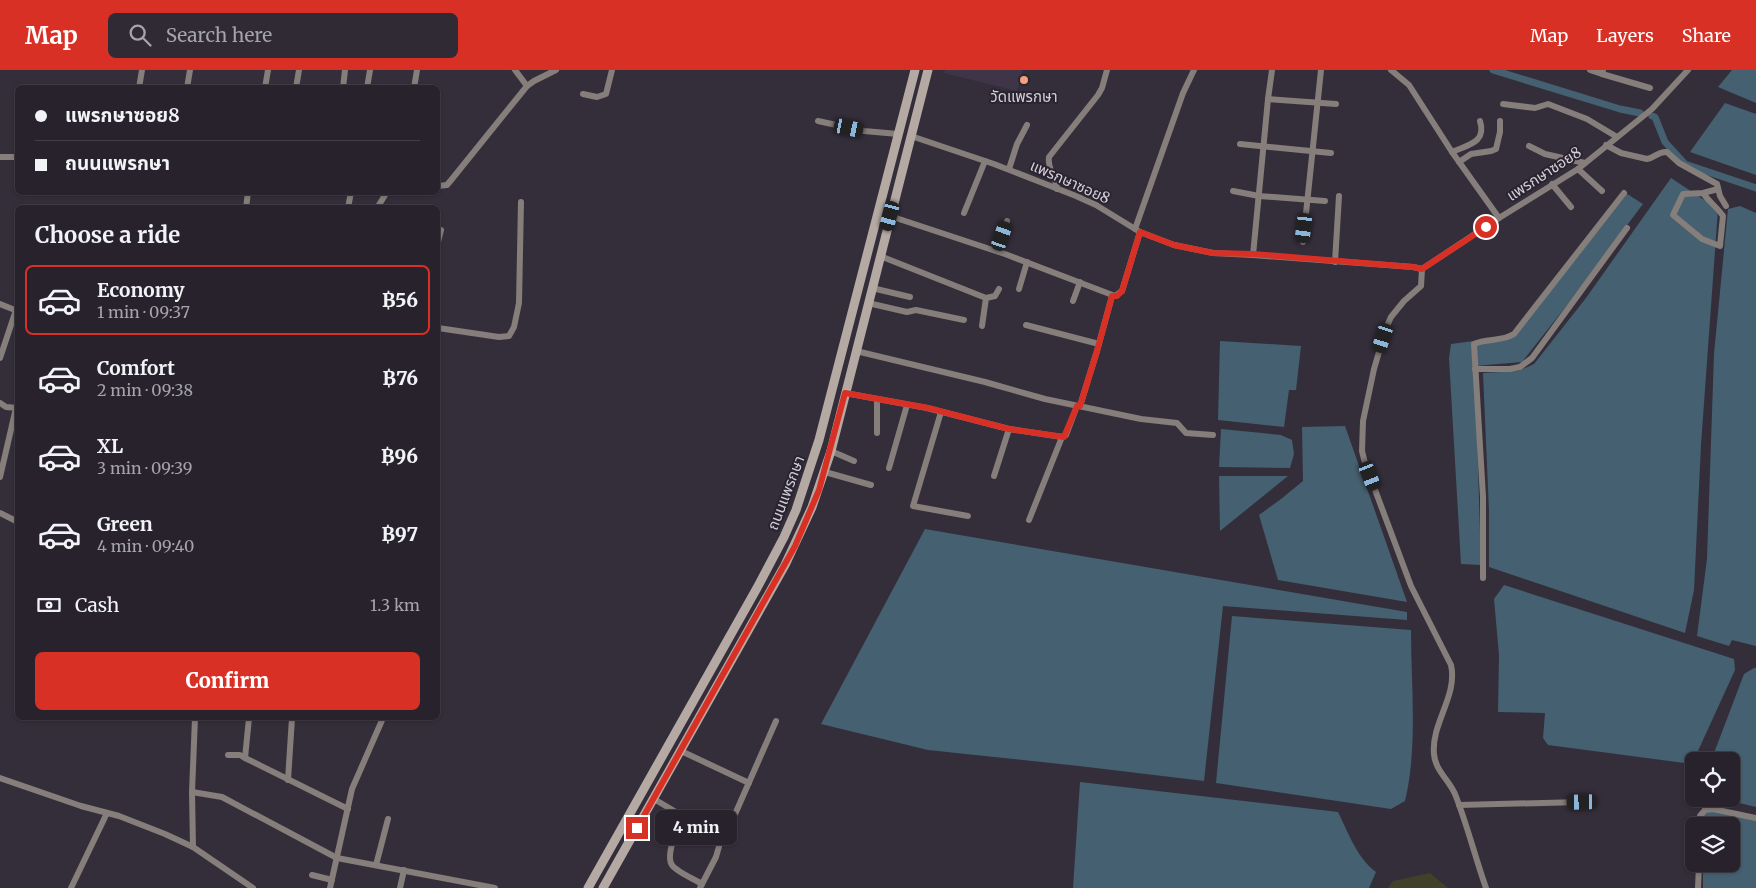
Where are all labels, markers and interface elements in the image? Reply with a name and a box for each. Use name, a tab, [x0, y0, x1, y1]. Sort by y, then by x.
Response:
search box	[108, 13, 458, 58]
text: Map	[25, 20, 78, 51]
icon: search	[126, 21, 154, 49]
text: Search here	[166, 23, 272, 47]
text: Map	[1530, 24, 1568, 47]
text: Layers	[1596, 24, 1654, 47]
text: Share	[1682, 24, 1731, 47]
marker: วัดแพรกษา	[1018, 74, 1030, 86]
place label: วัดแพรกษา	[990, 87, 1058, 106]
text: แพรกษาซอย8	[65, 103, 180, 127]
car	[832, 118, 865, 138]
street label: แพรกษาซอย8	[1503, 142, 1585, 205]
text: ถนนแพรกษา	[65, 151, 170, 175]
street label: แพรกษาซอย8	[1027, 155, 1113, 208]
car	[878, 200, 901, 232]
car	[1294, 212, 1313, 244]
route start	[1475, 216, 1497, 238]
car	[990, 219, 1013, 253]
text: Choose a ride	[35, 221, 180, 249]
icon: car	[37, 278, 82, 323]
text: Economy	[97, 278, 185, 302]
text: ฿56	[382, 288, 418, 312]
text: 1 min · 09:37	[97, 302, 190, 322]
car	[1371, 321, 1394, 355]
icon: car	[37, 356, 82, 401]
text: Comfort	[97, 356, 175, 380]
text: ฿76	[382, 366, 418, 390]
text: 2 min · 09:38	[97, 380, 193, 400]
icon: car	[37, 434, 82, 479]
text: XL	[97, 434, 123, 458]
text: ฿96	[381, 444, 418, 468]
street label: ถนนแพรกษา	[763, 453, 808, 533]
text: 3 min · 09:39	[97, 458, 192, 478]
car	[1357, 459, 1382, 493]
icon: car	[37, 512, 82, 557]
text: Green	[97, 512, 153, 536]
text: ฿97	[382, 522, 418, 546]
text: 4 min · 09:40	[97, 536, 194, 556]
icon: cash	[35, 591, 63, 619]
text: Cash	[75, 593, 119, 617]
text: 1.3 km	[370, 595, 420, 615]
button: Confirm	[35, 652, 420, 710]
map controls	[1685, 752, 1740, 872]
button: locate	[1685, 752, 1740, 807]
car	[1566, 794, 1597, 810]
callout: 4 min	[654, 810, 737, 846]
route end	[626, 817, 648, 839]
text: 4 min	[673, 817, 719, 837]
button: layers	[1685, 817, 1740, 872]

